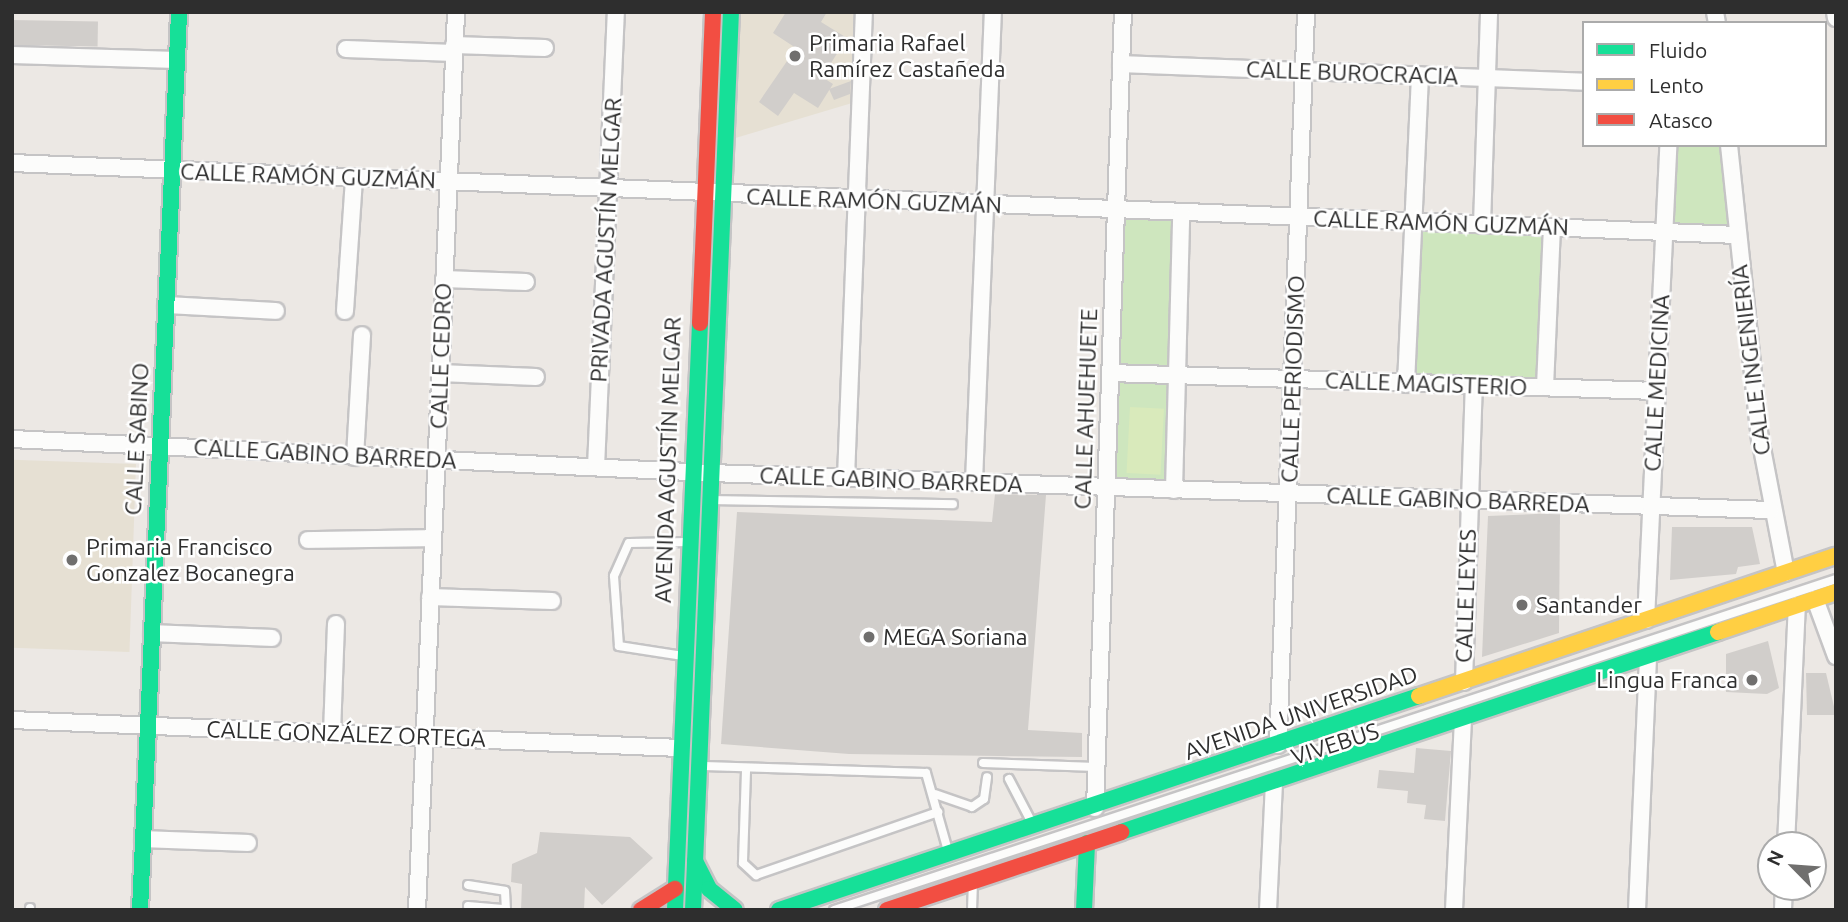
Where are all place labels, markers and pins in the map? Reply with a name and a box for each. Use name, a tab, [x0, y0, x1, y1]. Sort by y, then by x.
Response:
place label: Primaria Rafael Ramírez Castañeda	[809, 29, 1006, 83]
marker: Primaria Rafael Ramírez Castañeda	[787, 48, 803, 64]
place label: Primaria Francisco Gonzalez Bocanegra	[86, 533, 295, 587]
marker: Primaria Francisco Gonzalez Bocanegra	[64, 552, 80, 568]
place label: Santander	[1536, 591, 1642, 619]
marker: Santander	[1514, 597, 1530, 613]
place label: MEGA Soriana	[883, 623, 1028, 651]
marker: MEGA Soriana	[861, 629, 877, 645]
place label: Lingua Franca	[1596, 666, 1738, 694]
marker: Lingua Franca	[1744, 672, 1760, 688]

